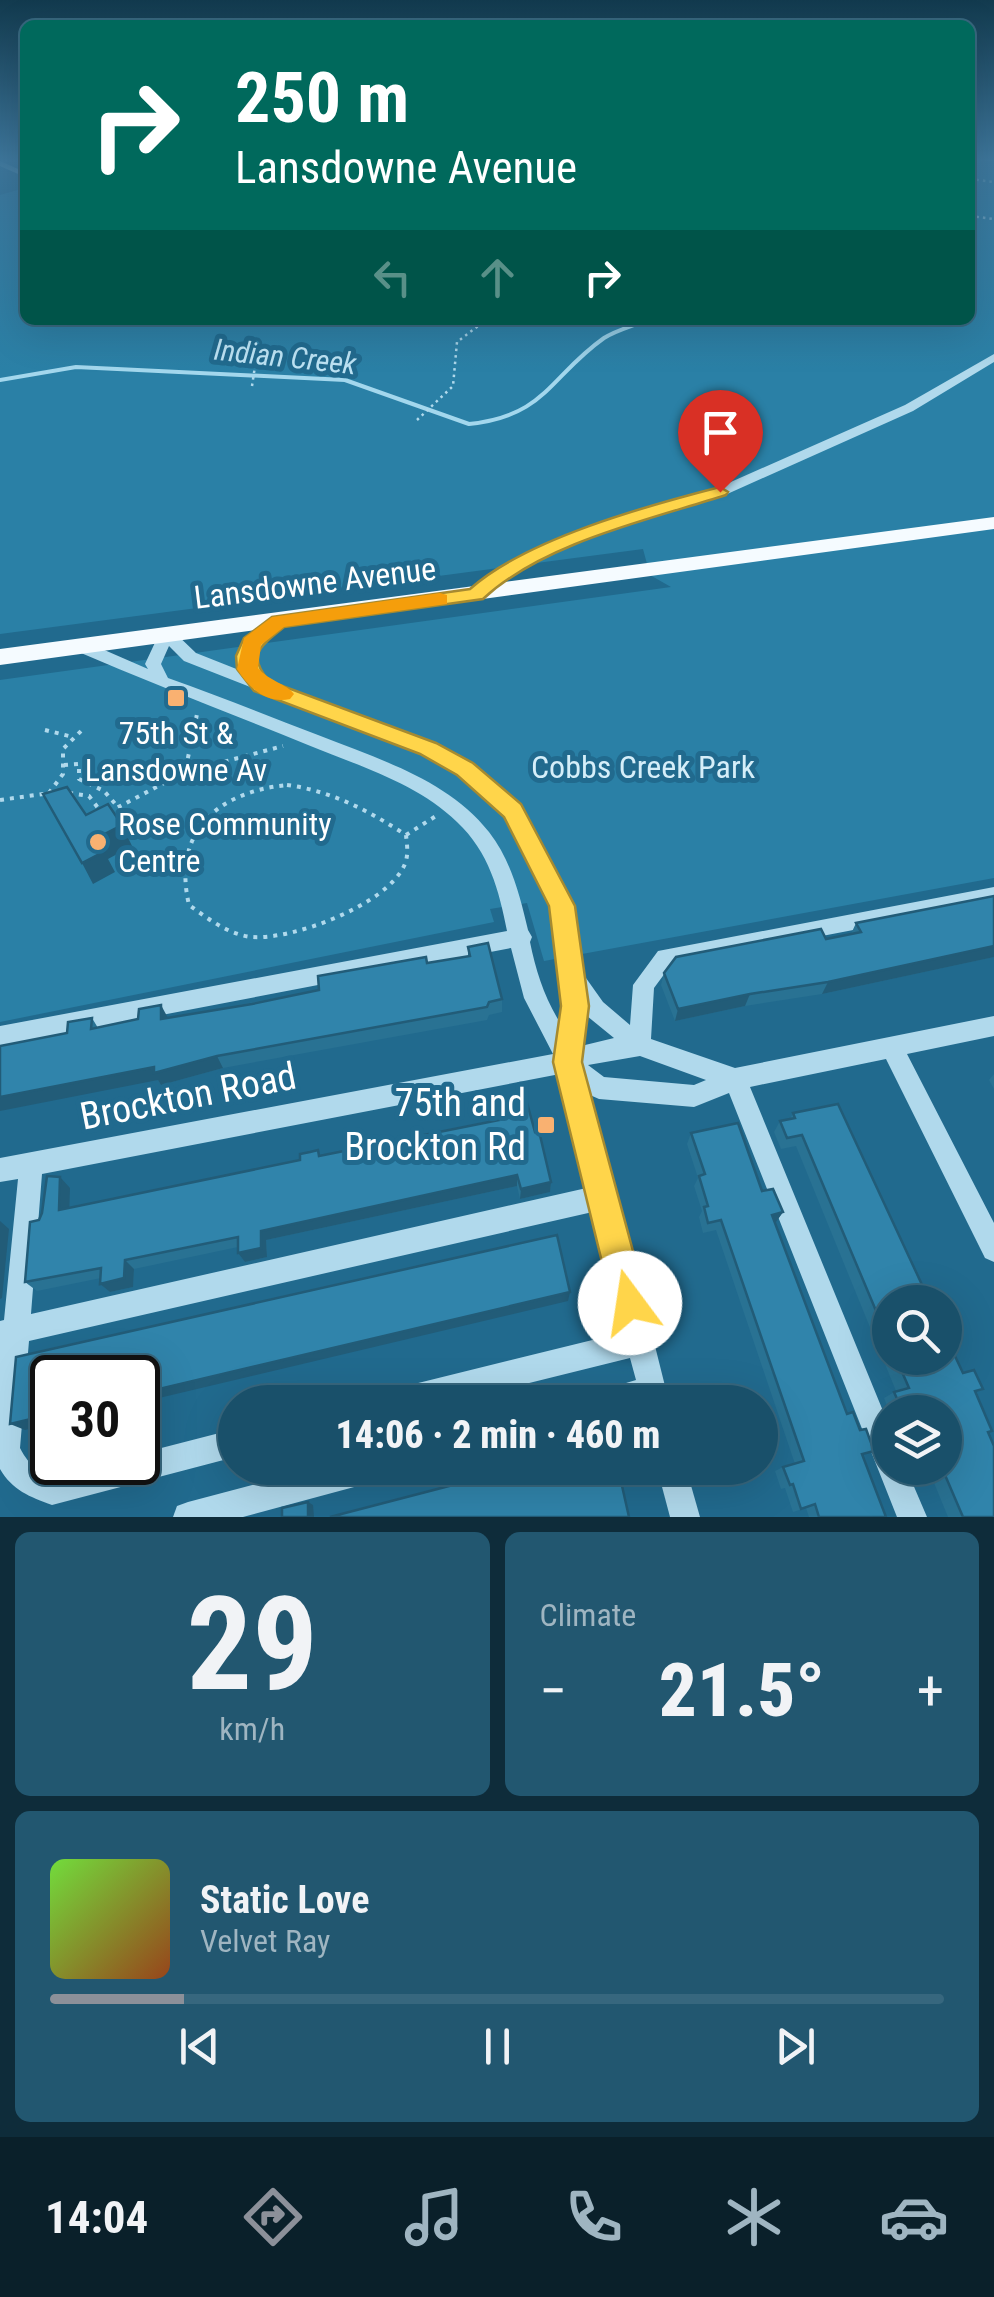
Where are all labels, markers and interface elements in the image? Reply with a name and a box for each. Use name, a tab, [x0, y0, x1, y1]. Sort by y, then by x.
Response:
text: 250 m	[235, 57, 409, 139]
icon: right	[70, 60, 200, 190]
text: Lansdowne Avenue	[235, 141, 577, 194]
icon: left	[365, 250, 420, 305]
icon: ahead	[470, 250, 525, 305]
icon: right	[575, 250, 630, 305]
water label: Indian Creek	[212, 332, 359, 381]
pin	[678, 390, 763, 493]
icon: arrive	[693, 405, 748, 460]
street label: Lansdowne Avenue	[192, 549, 438, 617]
marker: 75th St & Lansdowne Av	[165, 687, 187, 709]
place label: 75th St & Lansdowne Av	[85, 714, 267, 789]
park label: Cobbs Creek Park	[531, 748, 756, 786]
place label: Rose Community Centre	[118, 805, 331, 880]
marker: Rose Community Centre	[87, 831, 109, 853]
street label: Brockton Road	[76, 1054, 300, 1138]
place label: 75th and Brockton Rd	[344, 1081, 526, 1169]
marker: 75th and Brockton Rd	[535, 1114, 557, 1136]
position arrow	[578, 1251, 682, 1355]
map controls	[872, 1285, 962, 1485]
button: search	[872, 1285, 962, 1375]
speed limit sign: 30	[30, 1355, 160, 1485]
button: layers	[872, 1395, 962, 1485]
text: 14:06 · 2 min · 460 m	[336, 1413, 660, 1457]
text: 29	[187, 1568, 318, 1721]
text: Climate	[540, 1596, 636, 1634]
text: 21.5°	[659, 1646, 825, 1734]
text: −	[540, 1659, 567, 1723]
text: +	[917, 1659, 944, 1723]
text: km/h	[219, 1710, 285, 1748]
text: Static Love	[200, 1878, 369, 1922]
text: Velvet Ray	[200, 1922, 330, 1960]
icon: previous	[172, 2019, 227, 2074]
icon: pause	[470, 2019, 525, 2074]
icon: next	[768, 2019, 823, 2074]
icon: directions	[238, 2182, 308, 2252]
icon: music	[399, 2182, 469, 2252]
icon: phone	[559, 2182, 629, 2252]
icon: climate	[719, 2182, 789, 2252]
icon: car	[879, 2182, 949, 2252]
text: 14:04	[45, 2191, 148, 2244]

